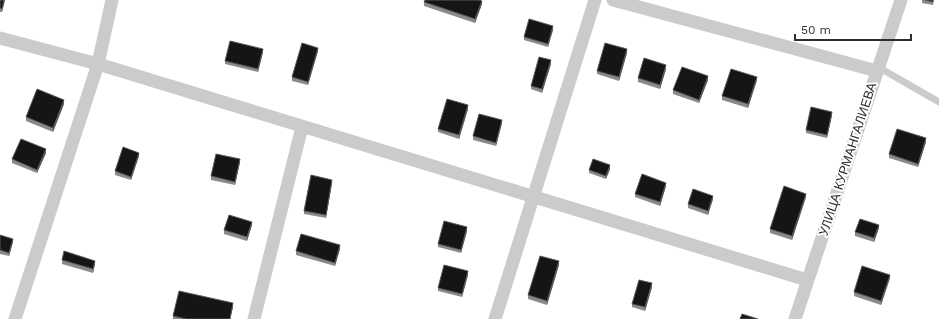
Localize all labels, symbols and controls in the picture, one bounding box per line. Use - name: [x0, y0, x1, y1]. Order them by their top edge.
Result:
- scale bar: [795, 16, 911, 42]
- text: 50 m: [801, 23, 831, 37]
- street label: УЛИЦА КУРМАНГАЛИЕВА: [816, 80, 879, 238]

